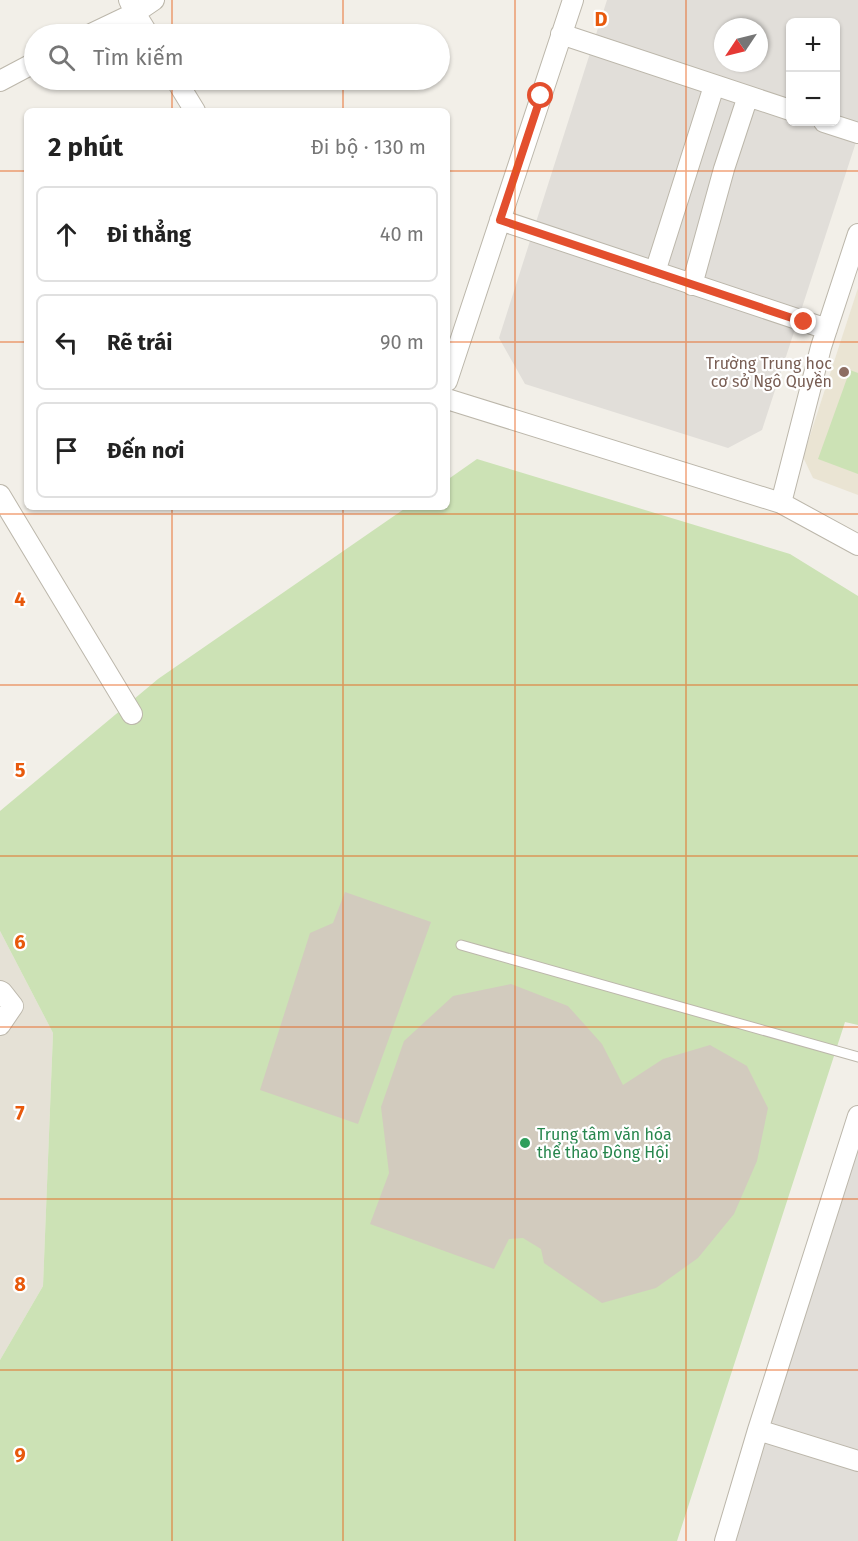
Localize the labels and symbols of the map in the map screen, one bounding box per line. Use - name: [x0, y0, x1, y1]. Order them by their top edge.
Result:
- text: D: [594, 7, 608, 31]
- north arrow: [714, 18, 768, 72]
- route start: [527, 82, 553, 108]
- route end: [790, 308, 816, 334]
- place label: Trường Trung học cơ sở Ngô Quyền: [706, 354, 832, 391]
- marker: Trường Trung học cơ sở Ngô Quyền: [837, 365, 851, 379]
- text: 4: [14, 587, 26, 611]
- text: 5: [15, 758, 26, 782]
- text: 6: [14, 930, 26, 954]
- text: 7: [15, 1101, 25, 1125]
- place label: Trung tâm văn hóa thể thao Đông Hội: [537, 1125, 672, 1162]
- marker: Trung tâm văn hóa thể thao Đông Hội: [518, 1136, 532, 1150]
- text: 8: [14, 1272, 26, 1296]
- text: 9: [14, 1443, 26, 1467]

